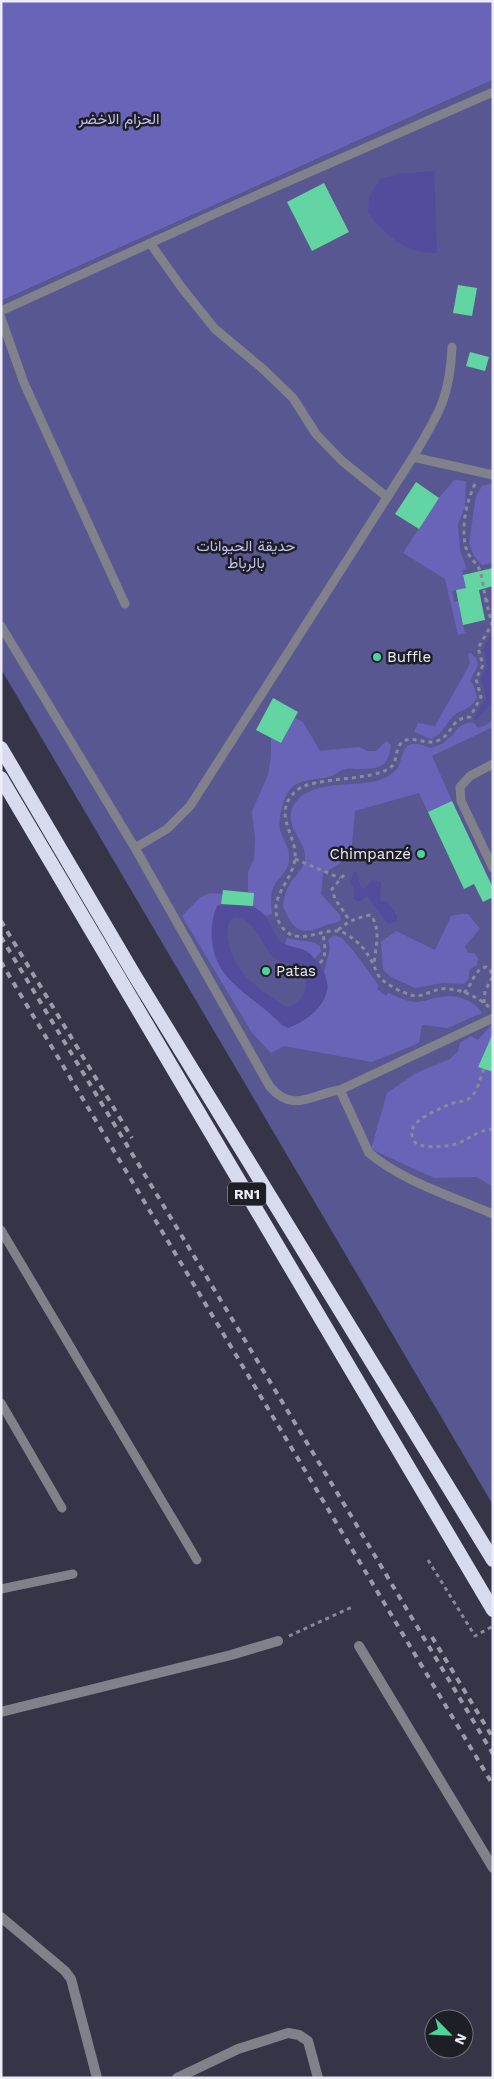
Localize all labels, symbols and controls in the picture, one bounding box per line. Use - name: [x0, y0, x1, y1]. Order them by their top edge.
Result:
- park label: الحزام الاخضر: [77, 110, 160, 129]
- park label: حديقة الحيوانات بالرباط: [197, 537, 295, 572]
- place label: Buffle: [387, 648, 431, 666]
- marker: Buffle: [371, 651, 383, 663]
- place label: Chimpanzé: [329, 845, 411, 863]
- marker: Chimpanzé: [415, 848, 427, 860]
- place label: Patas: [276, 962, 316, 980]
- marker: Patas: [260, 965, 272, 977]
- road number: RN1: [228, 1182, 266, 1206]
- north arrow: [424, 2009, 474, 2059]
- text: N: [451, 2031, 470, 2047]

